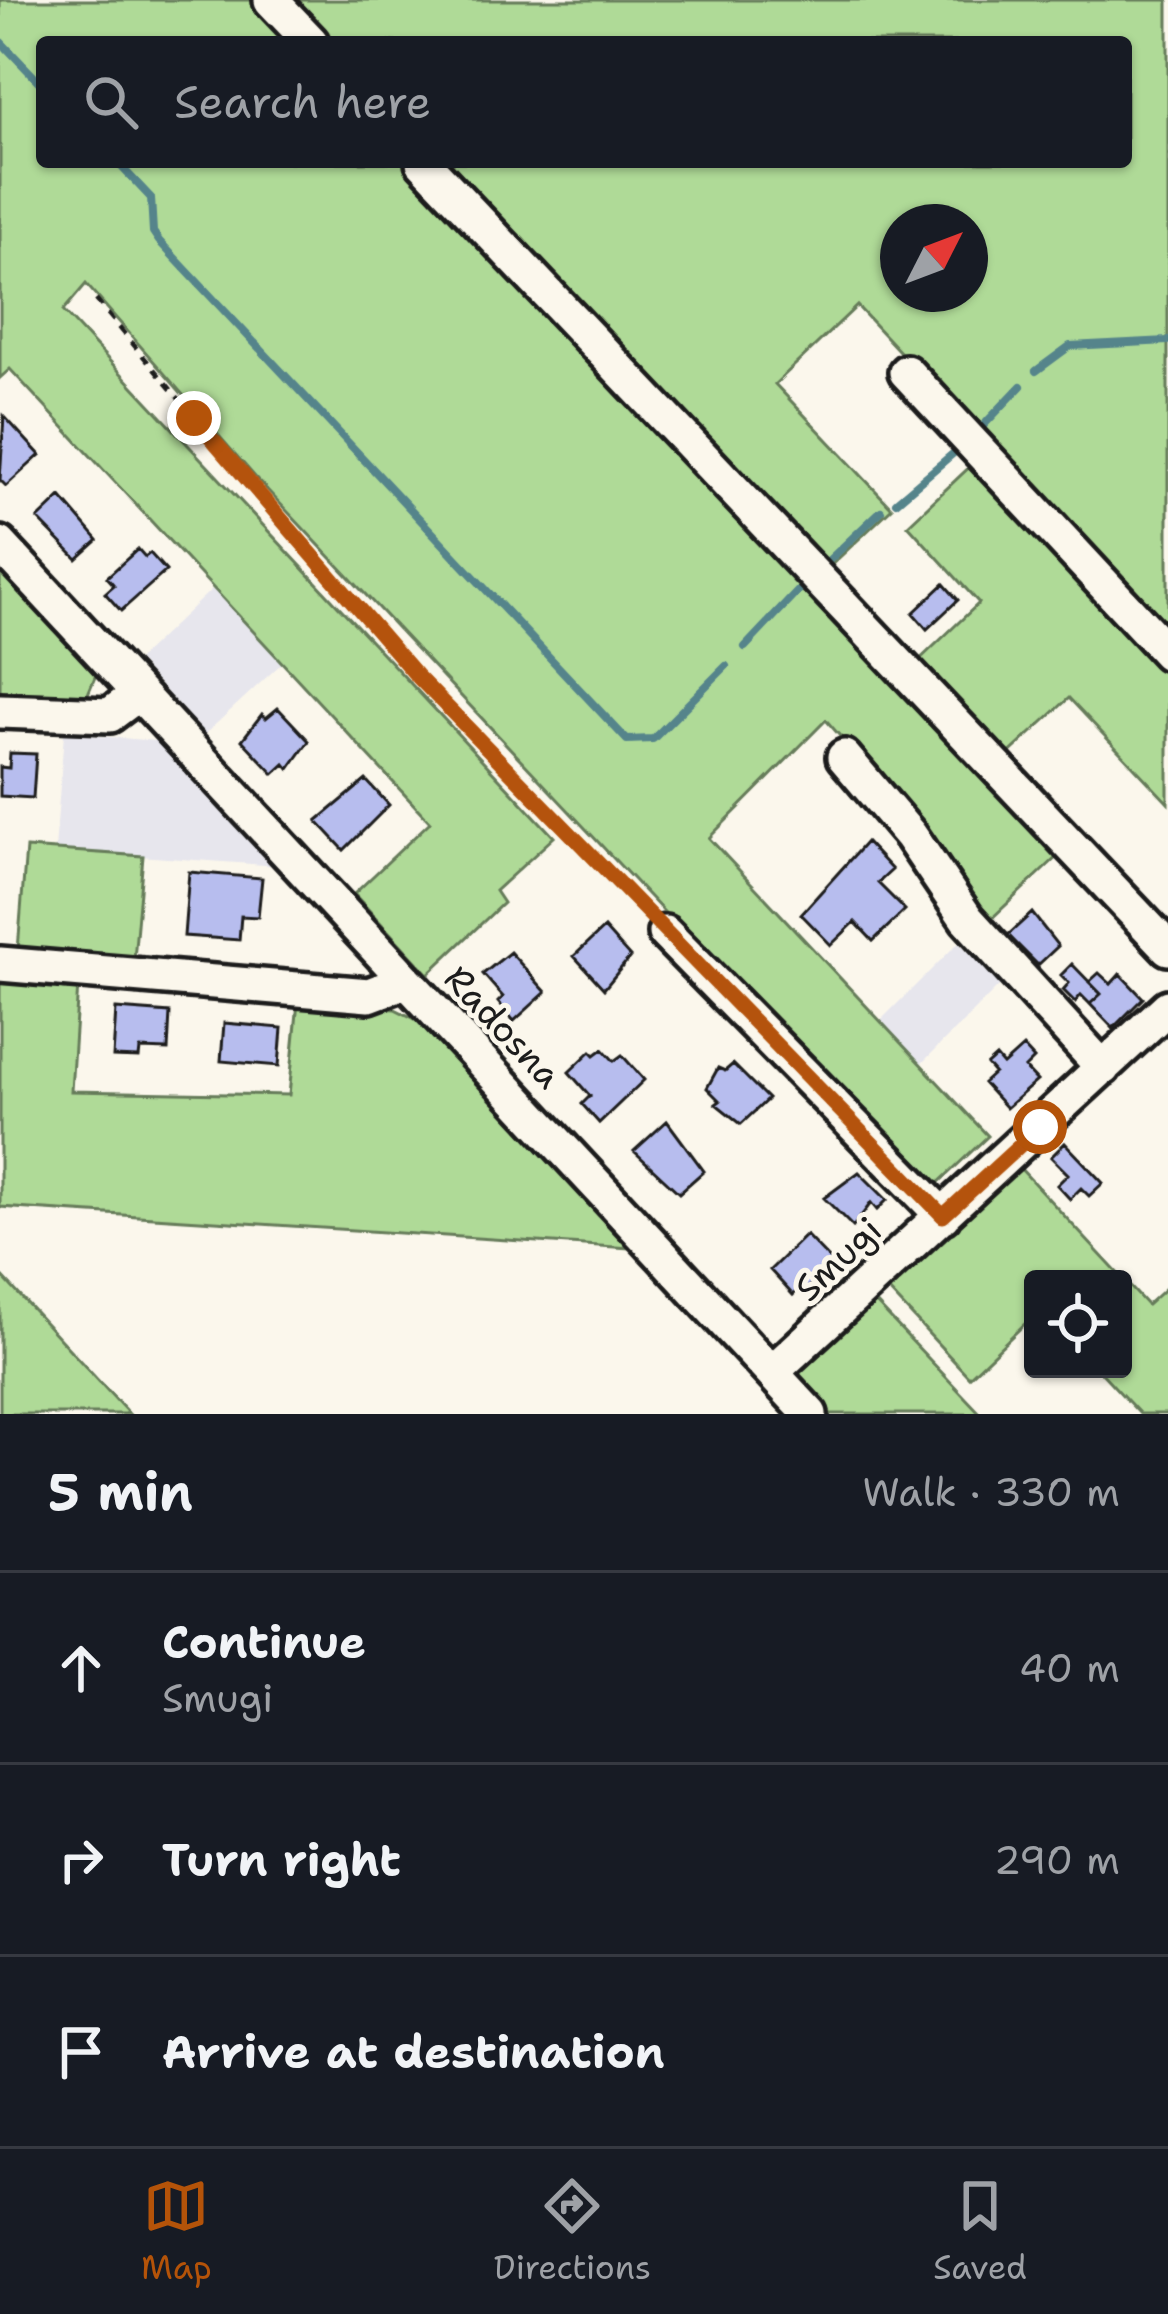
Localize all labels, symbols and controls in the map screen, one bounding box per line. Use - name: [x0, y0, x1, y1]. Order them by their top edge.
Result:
- search box: [36, 36, 1132, 168]
- icon: search: [78, 69, 144, 135]
- text: Search here: [174, 72, 431, 132]
- north arrow: [880, 204, 988, 312]
- route end: [167, 391, 221, 445]
- street label: Radosna: [433, 955, 573, 1099]
- route start: [1013, 1100, 1067, 1154]
- street label: Smugi: [784, 1206, 892, 1312]
- map controls: [1024, 1270, 1132, 1378]
- button: locate: [1024, 1270, 1132, 1378]
- text: 5 min: [48, 1458, 193, 1526]
- text: Walk · 330 m: [862, 1466, 1120, 1518]
- text: Continue: [162, 1612, 366, 1672]
- icon: ahead: [48, 1635, 114, 1701]
- text: 40 m: [1019, 1642, 1120, 1694]
- text: Smugi: [162, 1672, 273, 1724]
- icon: right: [48, 1827, 114, 1893]
- text: Turn right: [162, 1830, 401, 1890]
- text: 290 m: [994, 1834, 1120, 1886]
- icon: arrive: [48, 2019, 114, 2085]
- text: Arrive at destination: [162, 2022, 665, 2082]
- tab: Map: [141, 2173, 212, 2290]
- tab: Directions: [494, 2173, 651, 2290]
- tab: Saved: [933, 2173, 1027, 2290]

